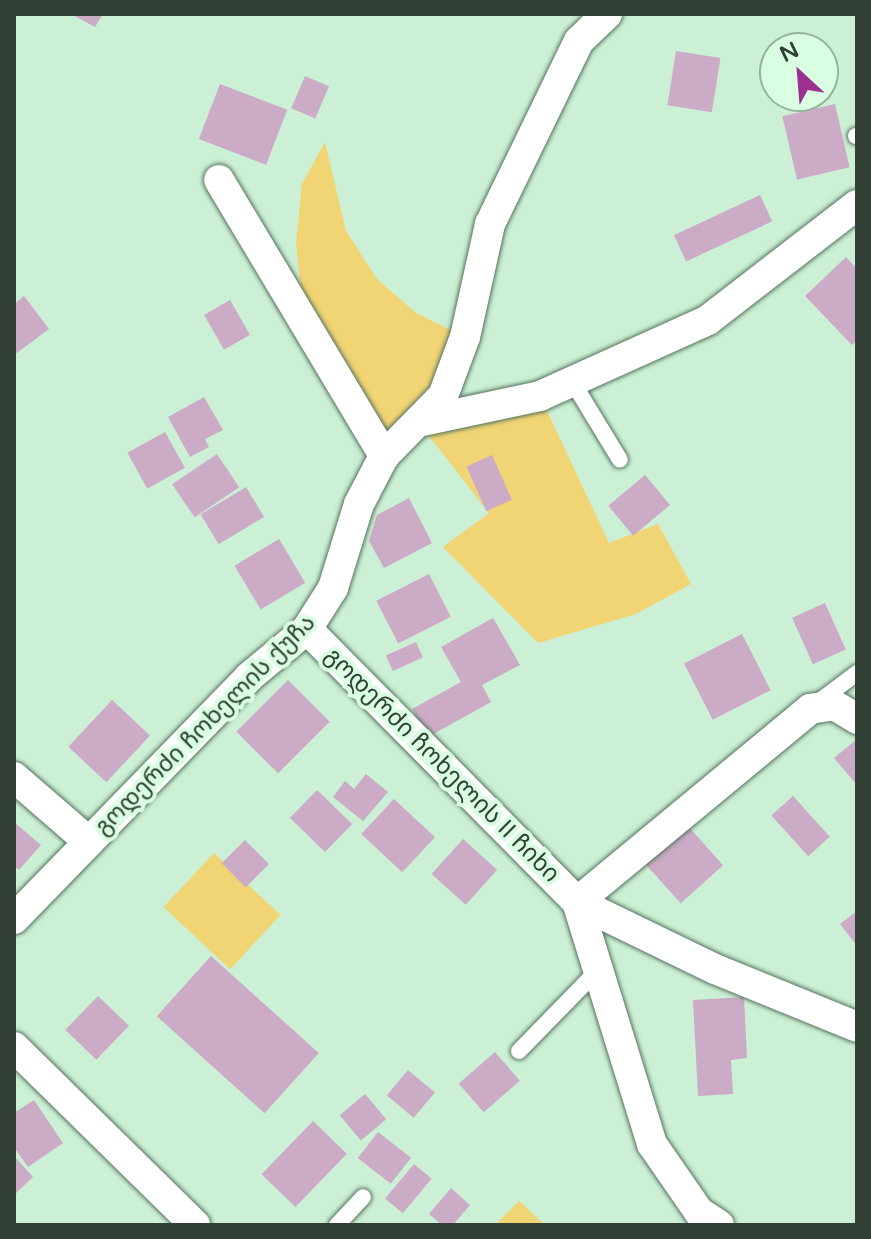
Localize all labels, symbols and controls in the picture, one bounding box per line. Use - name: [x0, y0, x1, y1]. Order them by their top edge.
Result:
- north arrow: [759, 32, 839, 112]
- text: N: [776, 37, 803, 68]
- street label: გოდერძი ჩოხელის ქუჩა: [89, 609, 321, 841]
- street label: გოდერძი ჩოხელის II ჩიხი: [318, 641, 566, 889]

